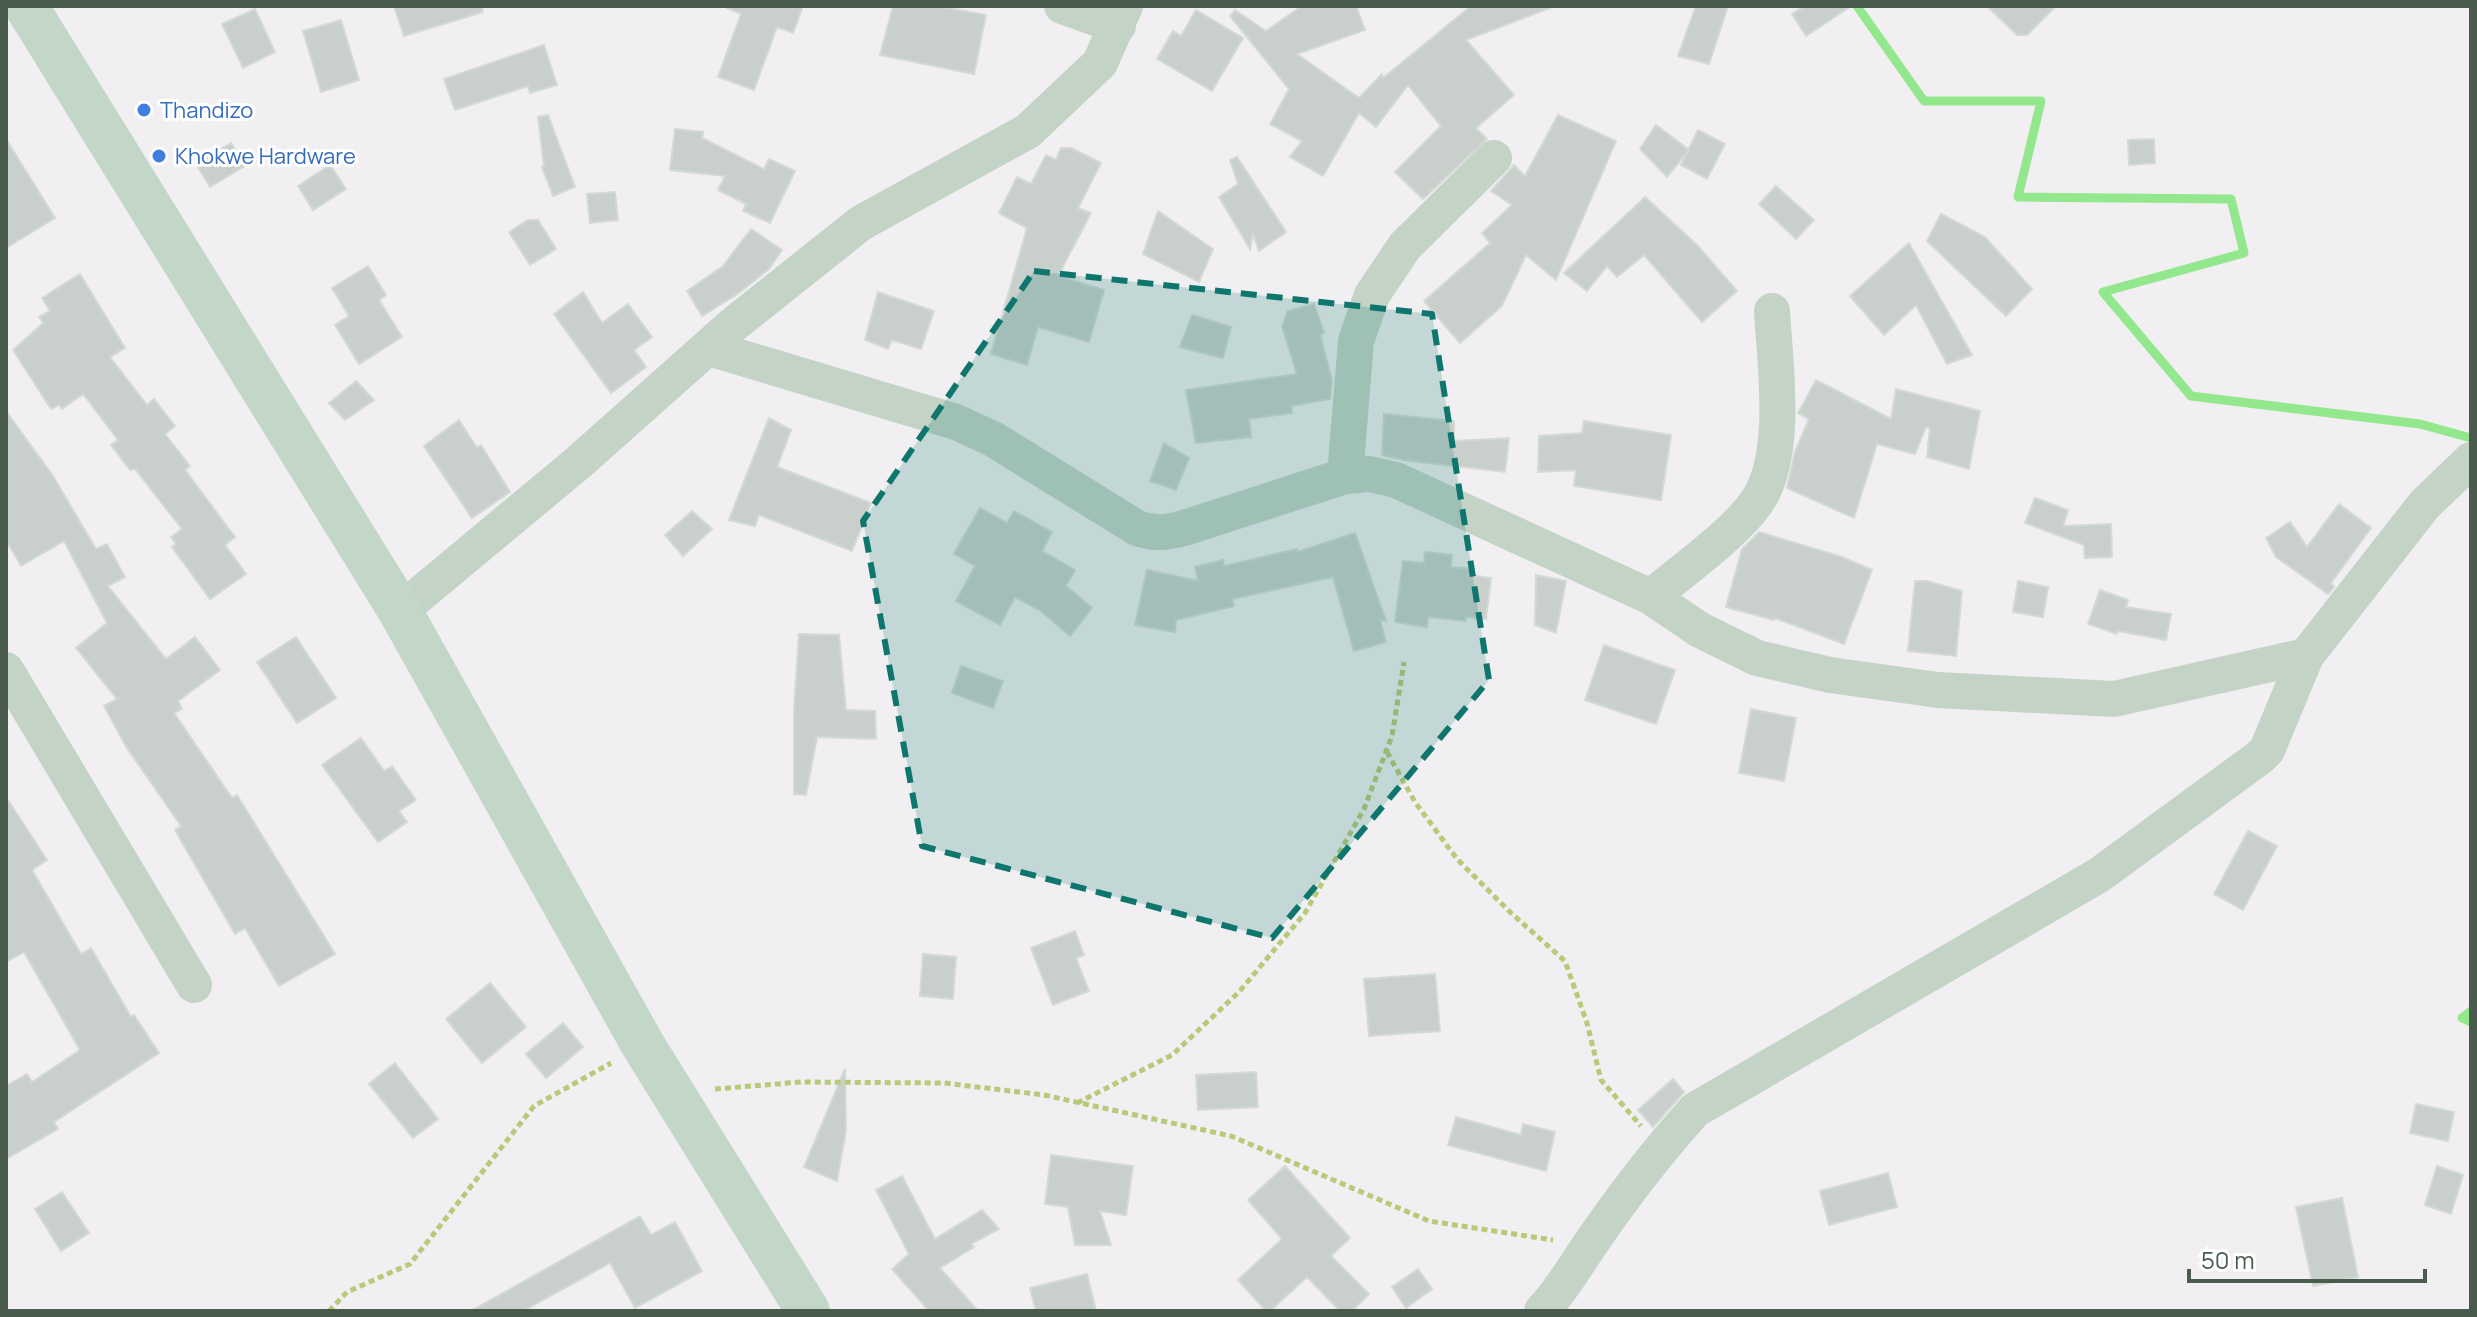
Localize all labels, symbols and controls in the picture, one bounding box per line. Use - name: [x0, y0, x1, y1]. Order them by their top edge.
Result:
- place label: Thandizo: [160, 95, 253, 125]
- marker: Thandizo: [135, 101, 153, 119]
- place label: Khokwe Hardware: [175, 141, 356, 171]
- marker: Khokwe Hardware: [150, 147, 168, 165]
- scale bar: [2189, 1233, 2425, 1283]
- text: 50 m: [2201, 1243, 2255, 1276]

